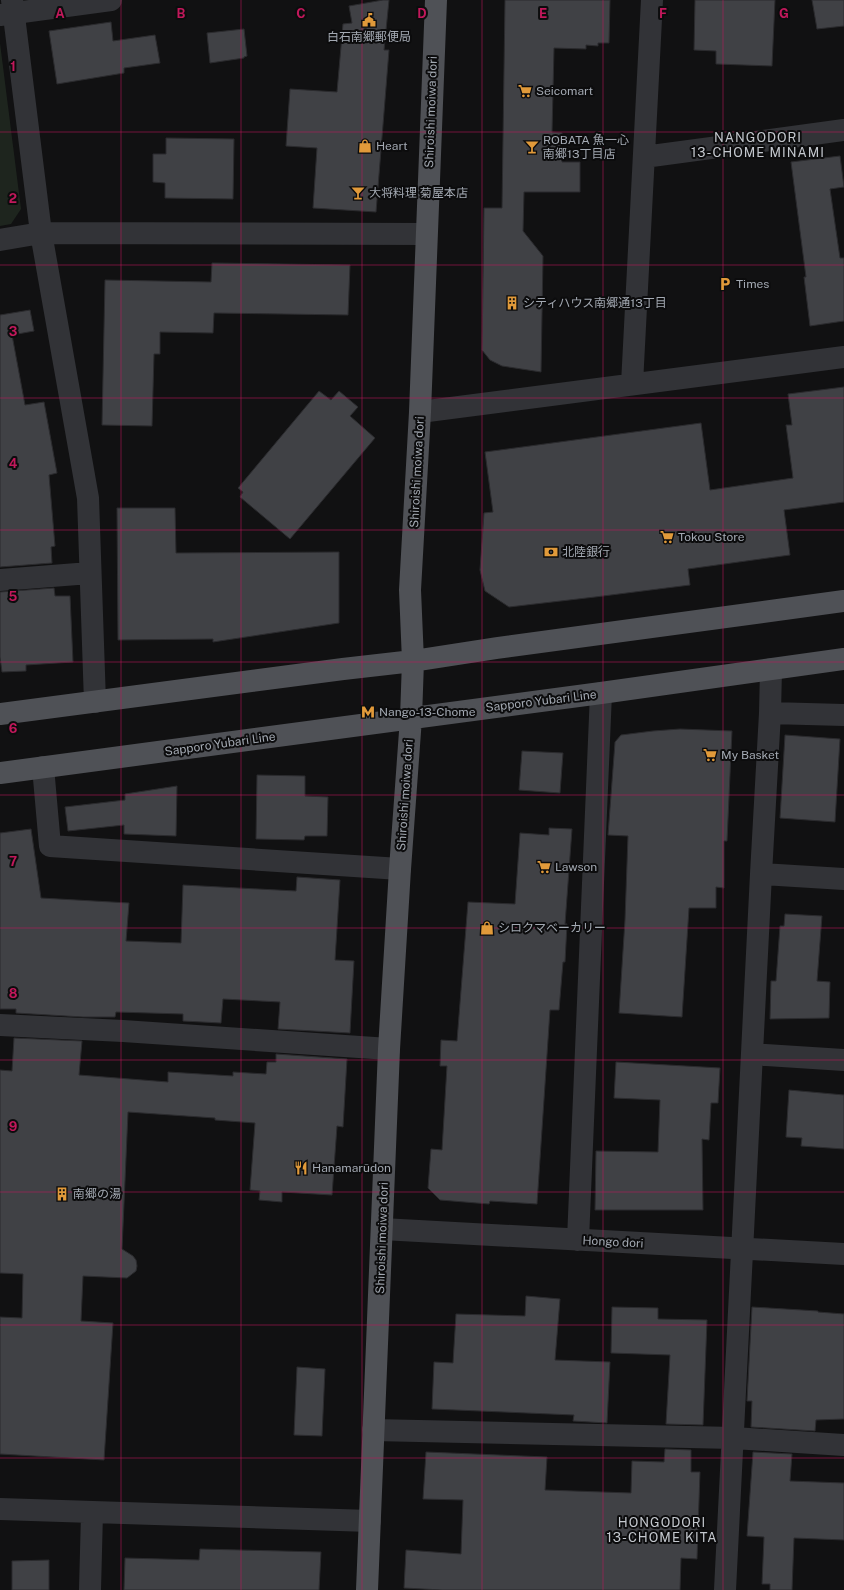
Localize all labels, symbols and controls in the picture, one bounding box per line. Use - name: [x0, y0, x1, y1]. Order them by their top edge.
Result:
- text: A: [55, 6, 65, 21]
- text: B: [177, 6, 186, 21]
- text: C: [296, 6, 306, 21]
- text: D: [417, 6, 427, 21]
- text: E: [539, 6, 547, 21]
- text: F: [659, 6, 667, 21]
- text: G: [779, 6, 789, 21]
- public building icon: 白石南郷郵便局: [361, 12, 377, 28]
- place label: 白石南郷郵便局: [327, 30, 411, 44]
- street label: Shiroishi moiwa dori: [422, 56, 440, 168]
- text: 1: [10, 59, 16, 74]
- supermarket icon: Seicomart: [517, 83, 533, 99]
- place label: Seicomart: [536, 84, 594, 98]
- district label: NANGODORI 13-CHOME MINAMI: [691, 130, 825, 160]
- place label: ROBATA 魚一心 南郷13丁目店: [543, 133, 629, 161]
- shop icon: Heart: [357, 138, 373, 154]
- place label: Heart: [376, 139, 408, 153]
- bar icon: ROBATA 魚一心 南郷13丁目店: [524, 139, 540, 155]
- bar icon: 大将料理 菊屋本店: [350, 185, 366, 201]
- place label: 大将料理 菊屋本店: [369, 186, 468, 200]
- text: 2: [9, 191, 17, 206]
- parking icon: Times: [717, 276, 733, 292]
- place label: Times: [736, 277, 769, 291]
- building icon: シティハウス南郷通13丁目: [504, 295, 520, 311]
- place label: シティハウス南郷通13丁目: [523, 296, 667, 310]
- text: 3: [9, 324, 18, 339]
- street label: Shiroishi moiwa dori: [407, 416, 427, 528]
- text: 4: [9, 456, 18, 471]
- supermarket icon: Tokou Store: [659, 529, 675, 545]
- place label: Tokou Store: [678, 530, 745, 544]
- bank icon: 北陸銀行: [543, 544, 559, 560]
- place label: 北陸銀行: [562, 545, 610, 559]
- text: 5: [9, 589, 18, 604]
- street label: Sapporo Yubari Line: [485, 687, 597, 715]
- metro station icon: Nango-13-Chome: [360, 704, 376, 720]
- place label: Nango-13-Chome: [379, 705, 476, 719]
- text: 6: [9, 721, 18, 736]
- street label: Sapporo Yubari Line: [164, 729, 276, 759]
- street label: Shiroishi moiwa dori: [394, 739, 416, 851]
- supermarket icon: My Basket: [702, 747, 718, 763]
- place label: My Basket: [721, 748, 780, 762]
- text: 7: [9, 854, 17, 869]
- supermarket icon: Lawson: [536, 859, 552, 875]
- place label: Lawson: [555, 860, 597, 874]
- shop icon: シロクマベーカリー: [479, 920, 495, 936]
- place label: シロクマベーカリー: [498, 921, 606, 935]
- text: 8: [9, 986, 18, 1001]
- text: 9: [9, 1119, 17, 1134]
- restaurant icon: Hanamarūdon: [293, 1160, 309, 1176]
- place label: Hanamarūdon: [312, 1161, 391, 1175]
- street label: Shiroishi moiwa dori: [373, 1182, 391, 1294]
- building icon: 南郷の湯: [54, 1186, 70, 1202]
- place label: 南郷の湯: [73, 1187, 121, 1201]
- street label: Hongo dori: [582, 1233, 644, 1251]
- district label: HONGODORI 13-CHOME KITA: [607, 1515, 717, 1545]

